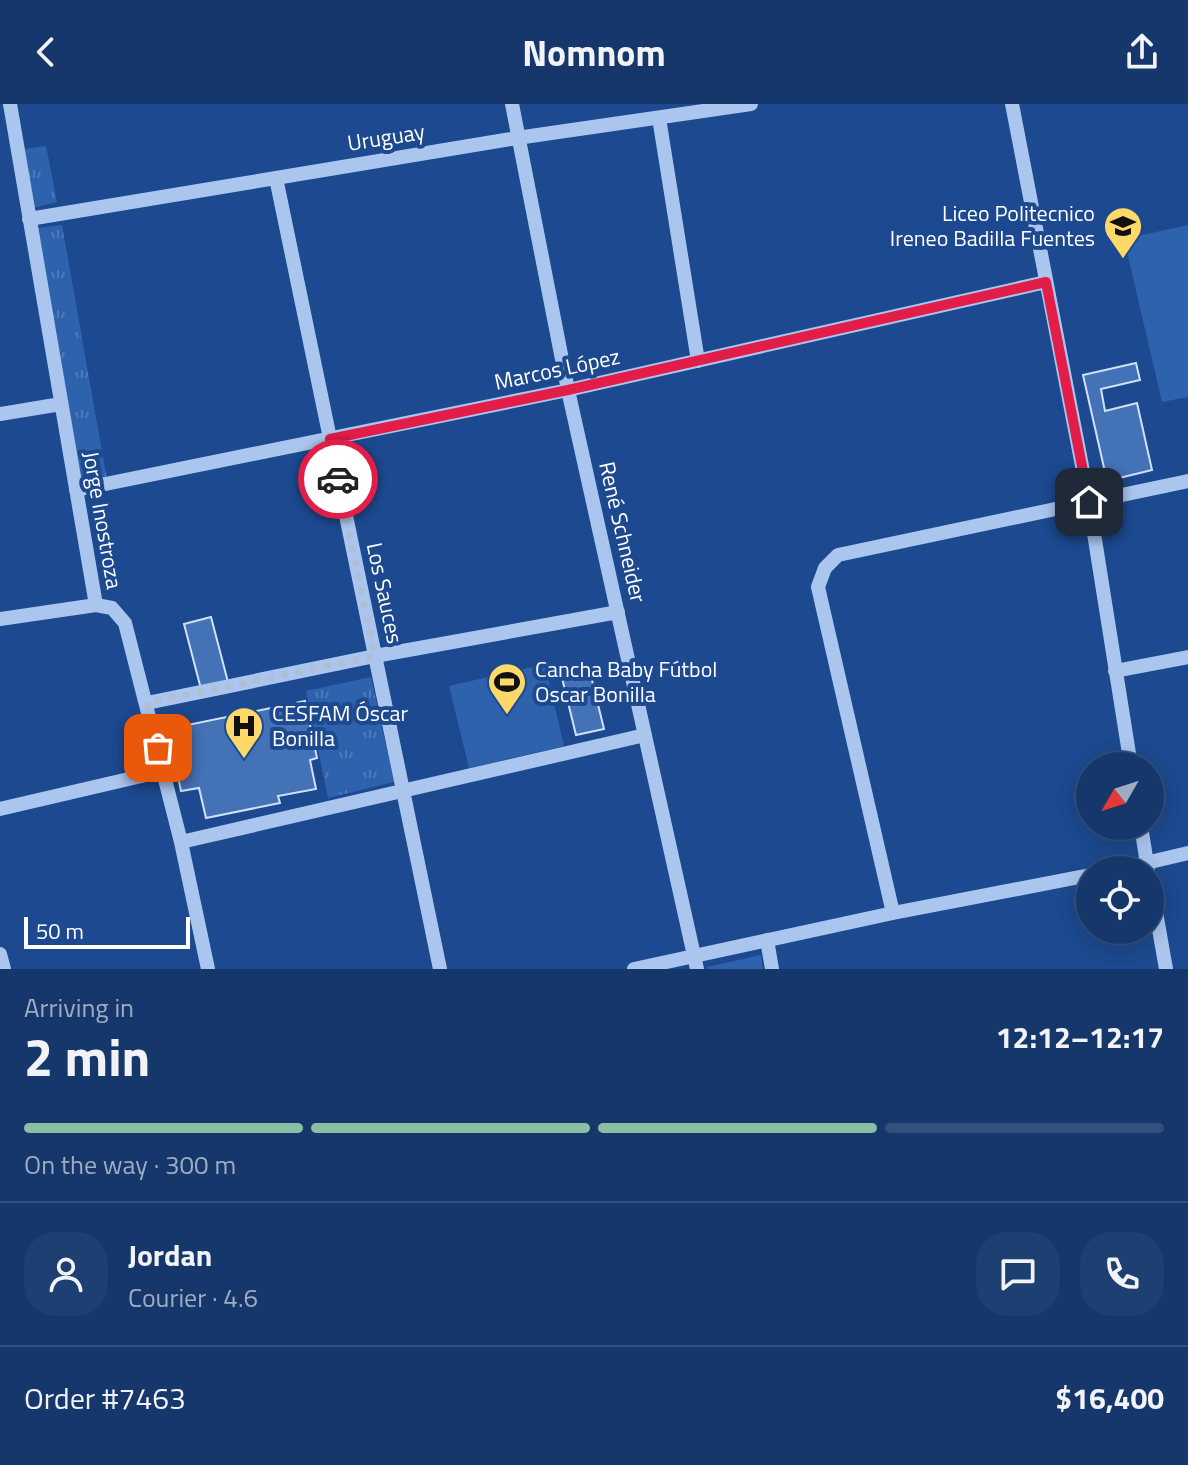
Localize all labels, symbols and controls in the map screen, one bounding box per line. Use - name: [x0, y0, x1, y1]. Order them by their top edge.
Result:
- text: Nomnom: [522, 25, 666, 80]
- icon: back: [24, 30, 68, 74]
- icon: share: [1120, 30, 1164, 74]
- street label: Uruguay: [345, 114, 428, 160]
- place label: Liceo Politecnico Ireneo Badilla Fuentes: [890, 196, 1095, 255]
- school or university icon: Liceo Politecnico Ireneo Badilla Fuentes: [1102, 205, 1144, 260]
- street label: Marcos López: [491, 339, 623, 399]
- courier: [298, 439, 378, 519]
- street label: Jorge Inostroza: [74, 448, 132, 592]
- icon: car: [316, 457, 360, 501]
- street label: René Schneider: [590, 458, 656, 606]
- pin: [1055, 468, 1123, 536]
- icon: home: [1067, 480, 1111, 524]
- street label: Los Sauces: [358, 539, 412, 647]
- place label: Cancha Baby Fútbol Oscar Bonilla: [535, 652, 717, 711]
- sports icon: Cancha Baby Fútbol Oscar Bonilla: [486, 661, 528, 716]
- place label: CESFAM Óscar Bonilla: [272, 696, 409, 755]
- hospital icon: CESFAM Óscar Bonilla: [223, 705, 265, 760]
- pin: [124, 714, 192, 782]
- icon: bag: [136, 726, 180, 770]
- north arrow: [1076, 752, 1164, 840]
- map controls: [1076, 752, 1164, 944]
- button: locate: [1076, 856, 1164, 944]
- scale bar: [24, 913, 190, 949]
- text: 50 m: [36, 914, 84, 948]
- text: Arriving in: [24, 988, 134, 1027]
- text: 12:12–12:17: [996, 1014, 1164, 1060]
- text: 2 min: [24, 1017, 150, 1096]
- text: On the way · 300 m: [24, 1145, 236, 1184]
- button: person: [24, 1232, 108, 1316]
- text: Jordan: [128, 1232, 212, 1278]
- button: chat: [976, 1232, 1060, 1316]
- button: phone: [1080, 1232, 1164, 1316]
- text: Courier · 4.6: [128, 1278, 258, 1317]
- text: Order #7463: [24, 1375, 186, 1421]
- text: $16,400: [1055, 1375, 1164, 1421]

